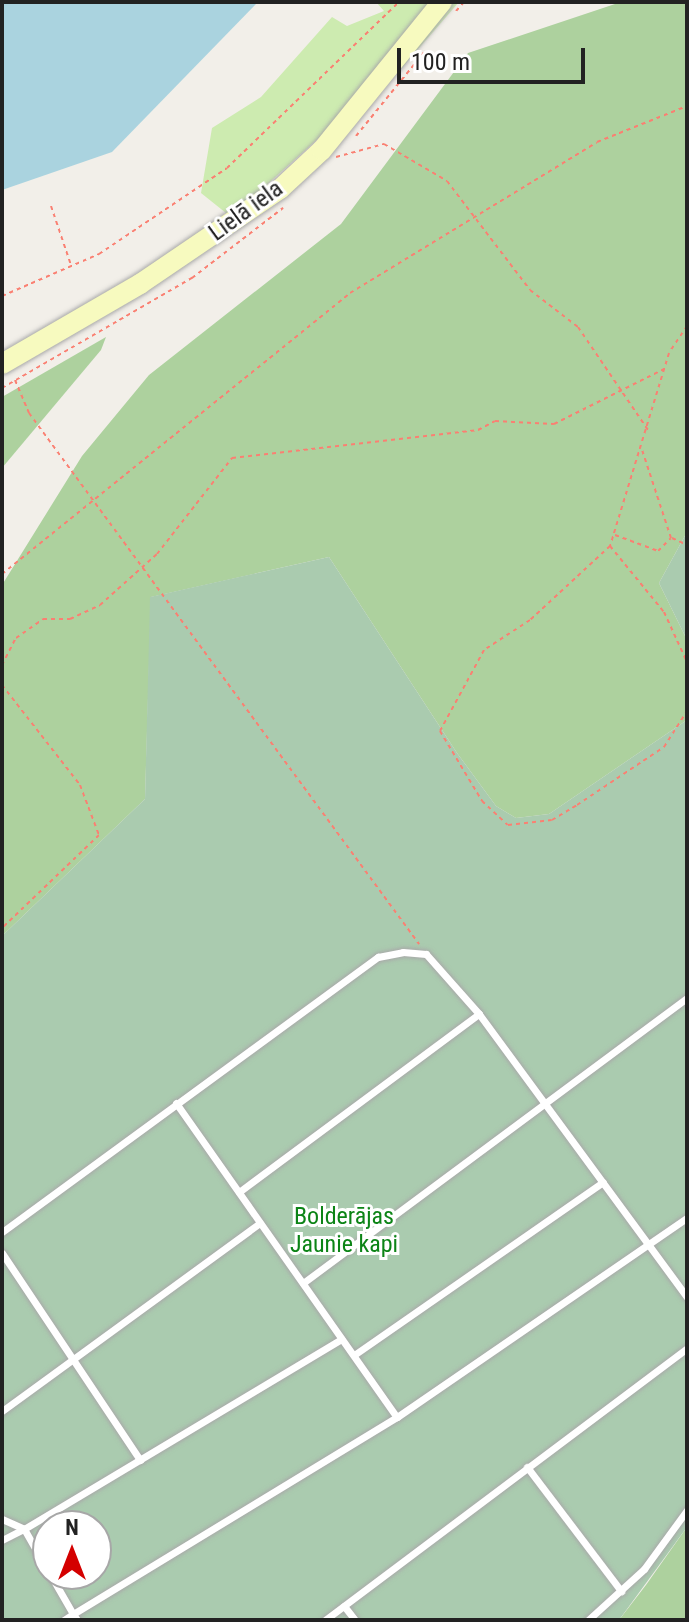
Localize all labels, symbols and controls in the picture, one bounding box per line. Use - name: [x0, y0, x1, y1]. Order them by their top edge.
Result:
- scale bar: [401, 32, 589, 82]
- text: 100 m: [411, 48, 470, 76]
- street label: Lielā iela: [203, 175, 289, 247]
- park label: Bolderājas Jaunie kapi: [290, 1203, 398, 1259]
- north arrow: [32, 1510, 112, 1590]
- text: N: [65, 1515, 79, 1540]

